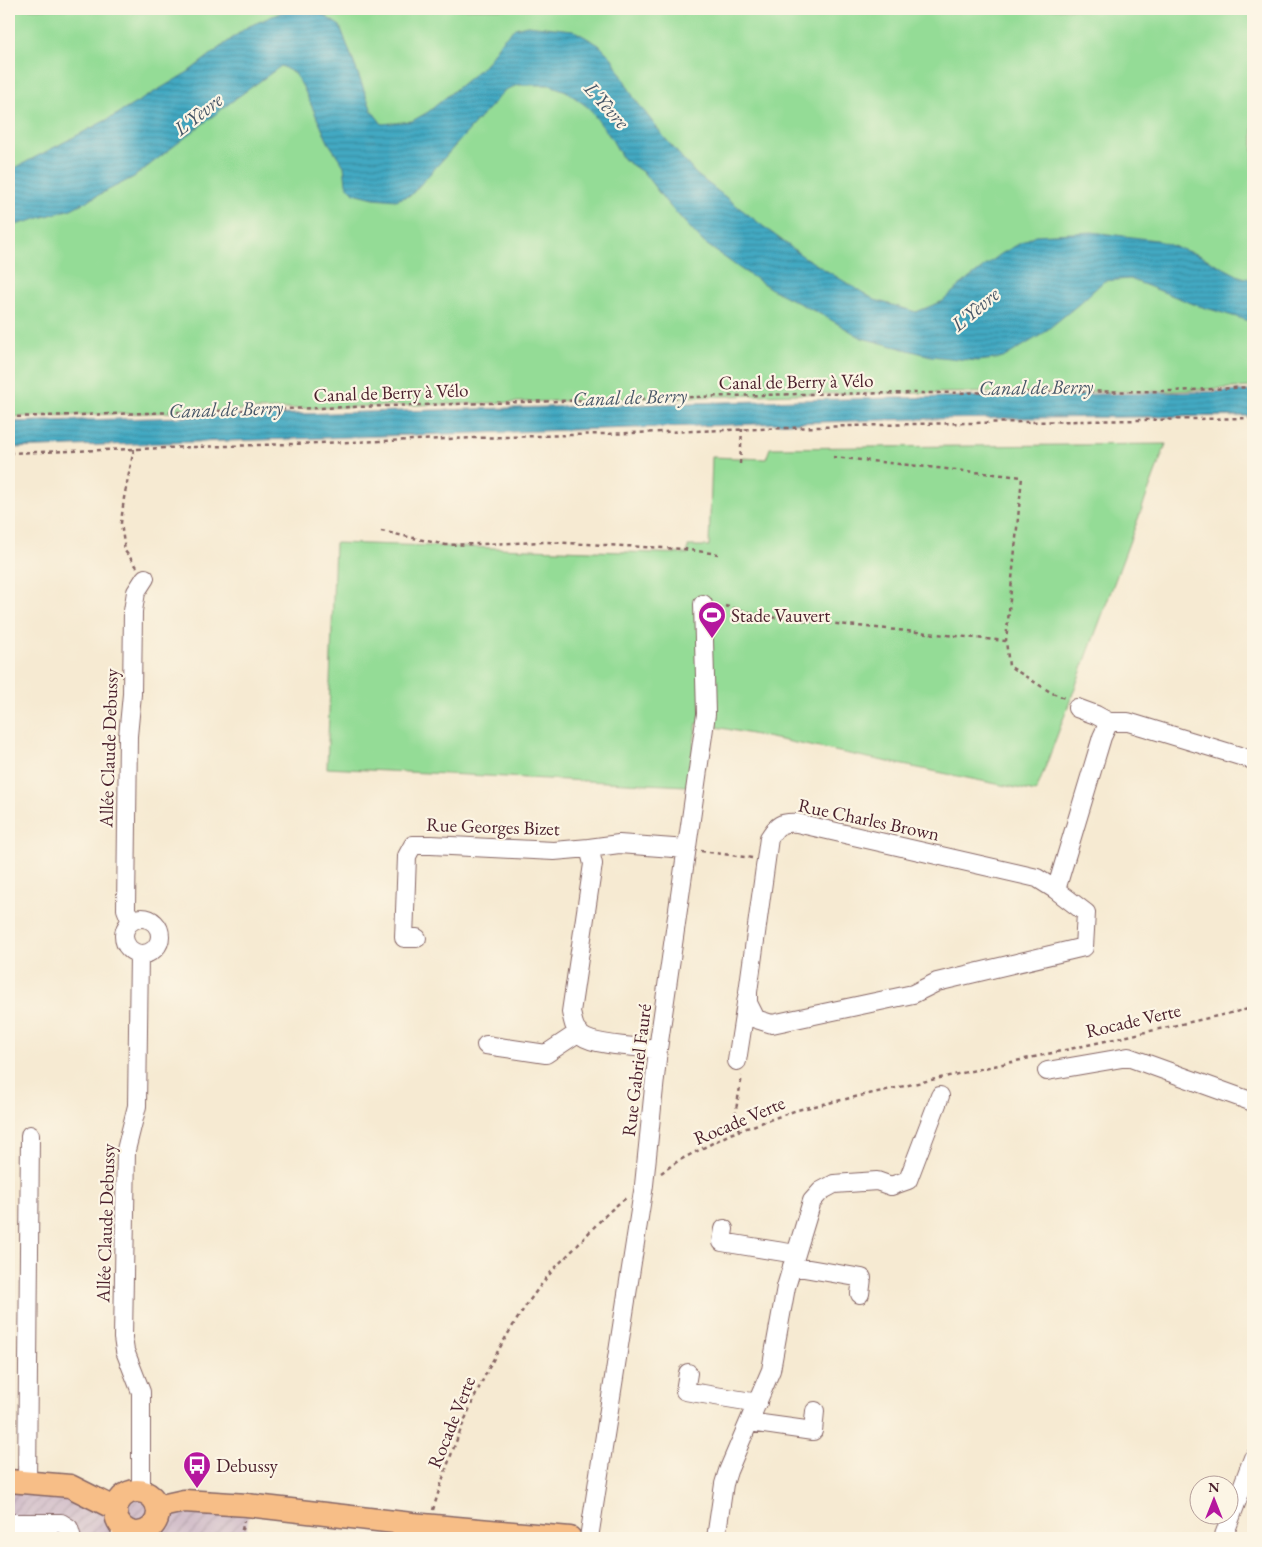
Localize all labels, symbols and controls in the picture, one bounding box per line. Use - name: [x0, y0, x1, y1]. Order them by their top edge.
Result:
- water label: L'Yèvre: [578, 75, 635, 134]
- water label: L'Yèvre: [167, 87, 228, 142]
- water label: L'Yèvre: [945, 281, 1005, 337]
- street label: Canal de Berry à Vélo: [718, 368, 874, 395]
- water label: Canal de Berry: [979, 373, 1093, 401]
- street label: Canal de Berry à Vélo: [313, 377, 469, 408]
- water label: Canal de Berry: [572, 382, 688, 412]
- water label: Canal de Berry: [168, 394, 284, 424]
- sports icon: Stade Vauvert: [697, 600, 727, 639]
- place label: Stade Vauvert: [731, 603, 830, 628]
- street label: Allée Claude Debussy: [93, 667, 124, 829]
- street label: Rue Charles Brown: [796, 792, 942, 847]
- street label: Rue Georges Bizet: [426, 812, 560, 841]
- street label: Rocade Verte: [1083, 997, 1183, 1044]
- street label: Rue Gabriel Fauré: [616, 1002, 657, 1138]
- street label: Rocade Verte: [690, 1090, 789, 1151]
- street label: Allée Claude Debussy: [90, 1142, 121, 1304]
- street label: Rocade Verte: [422, 1373, 481, 1472]
- bus stop icon: Debussy: [182, 1450, 212, 1489]
- place label: Debussy: [216, 1453, 279, 1478]
- north arrow: [1190, 1474, 1240, 1524]
- text: N: [1208, 1478, 1220, 1496]

